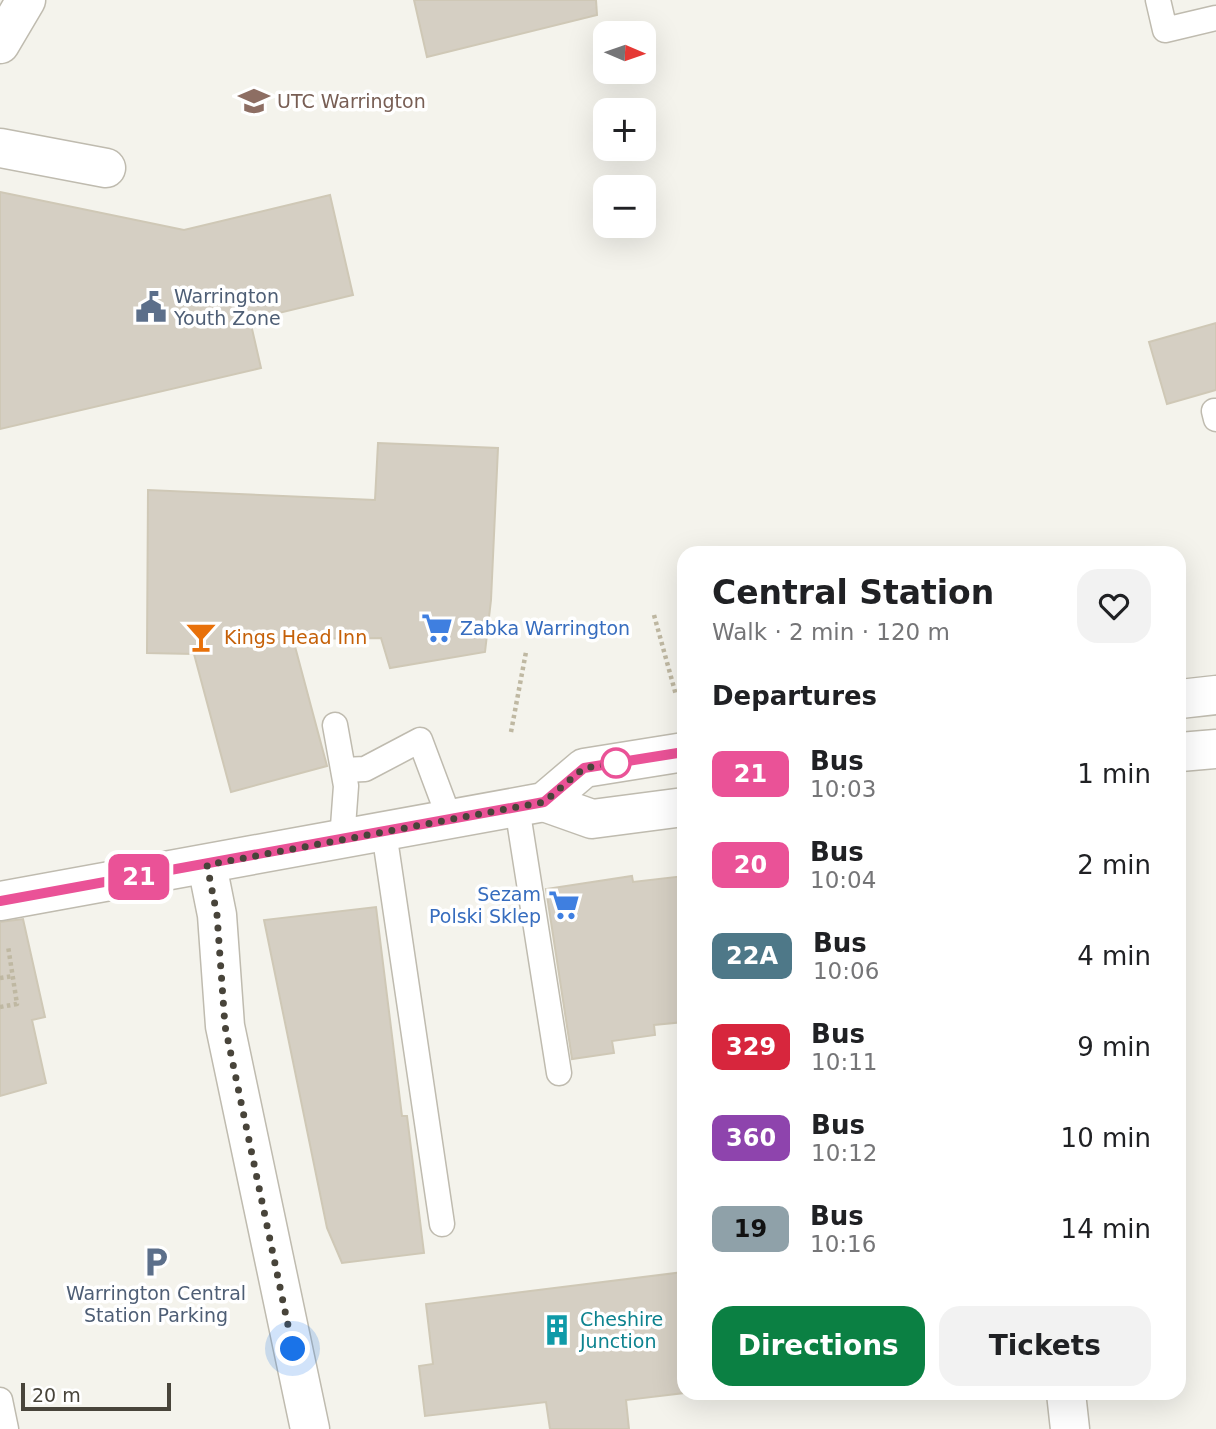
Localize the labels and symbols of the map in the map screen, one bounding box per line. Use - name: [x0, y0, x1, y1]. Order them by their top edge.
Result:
- north arrow: [593, 21, 656, 84]
- school or university icon: UTC Warrington: [237, 84, 271, 118]
- place label: UTC Warrington: [277, 90, 426, 112]
- place label: Warrington Youth Zone: [173, 285, 281, 329]
- public building icon: Warrington Youth Zone: [134, 290, 168, 324]
- supermarket icon: Zabka Warrington: [420, 611, 454, 645]
- place label: Zabka Warrington: [460, 617, 630, 639]
- bar icon: Kings Head Inn: [184, 620, 218, 654]
- place label: Kings Head Inn: [224, 626, 367, 648]
- unlabelled marker: [601, 748, 631, 778]
- line badge: 21: [108, 854, 170, 900]
- place label: Sezam Polski Sklep: [429, 883, 541, 927]
- supermarket icon: Sezam Polski Sklep: [547, 888, 581, 922]
- parking icon: Warrington Central Station Parking: [139, 1245, 173, 1279]
- place label: Warrington Central Station Parking: [66, 1282, 246, 1326]
- place label: Cheshire Junction: [579, 1308, 663, 1352]
- building icon: Cheshire Junction: [540, 1313, 574, 1347]
- your location: [275, 1331, 310, 1366]
- scale bar: [21, 1380, 172, 1412]

